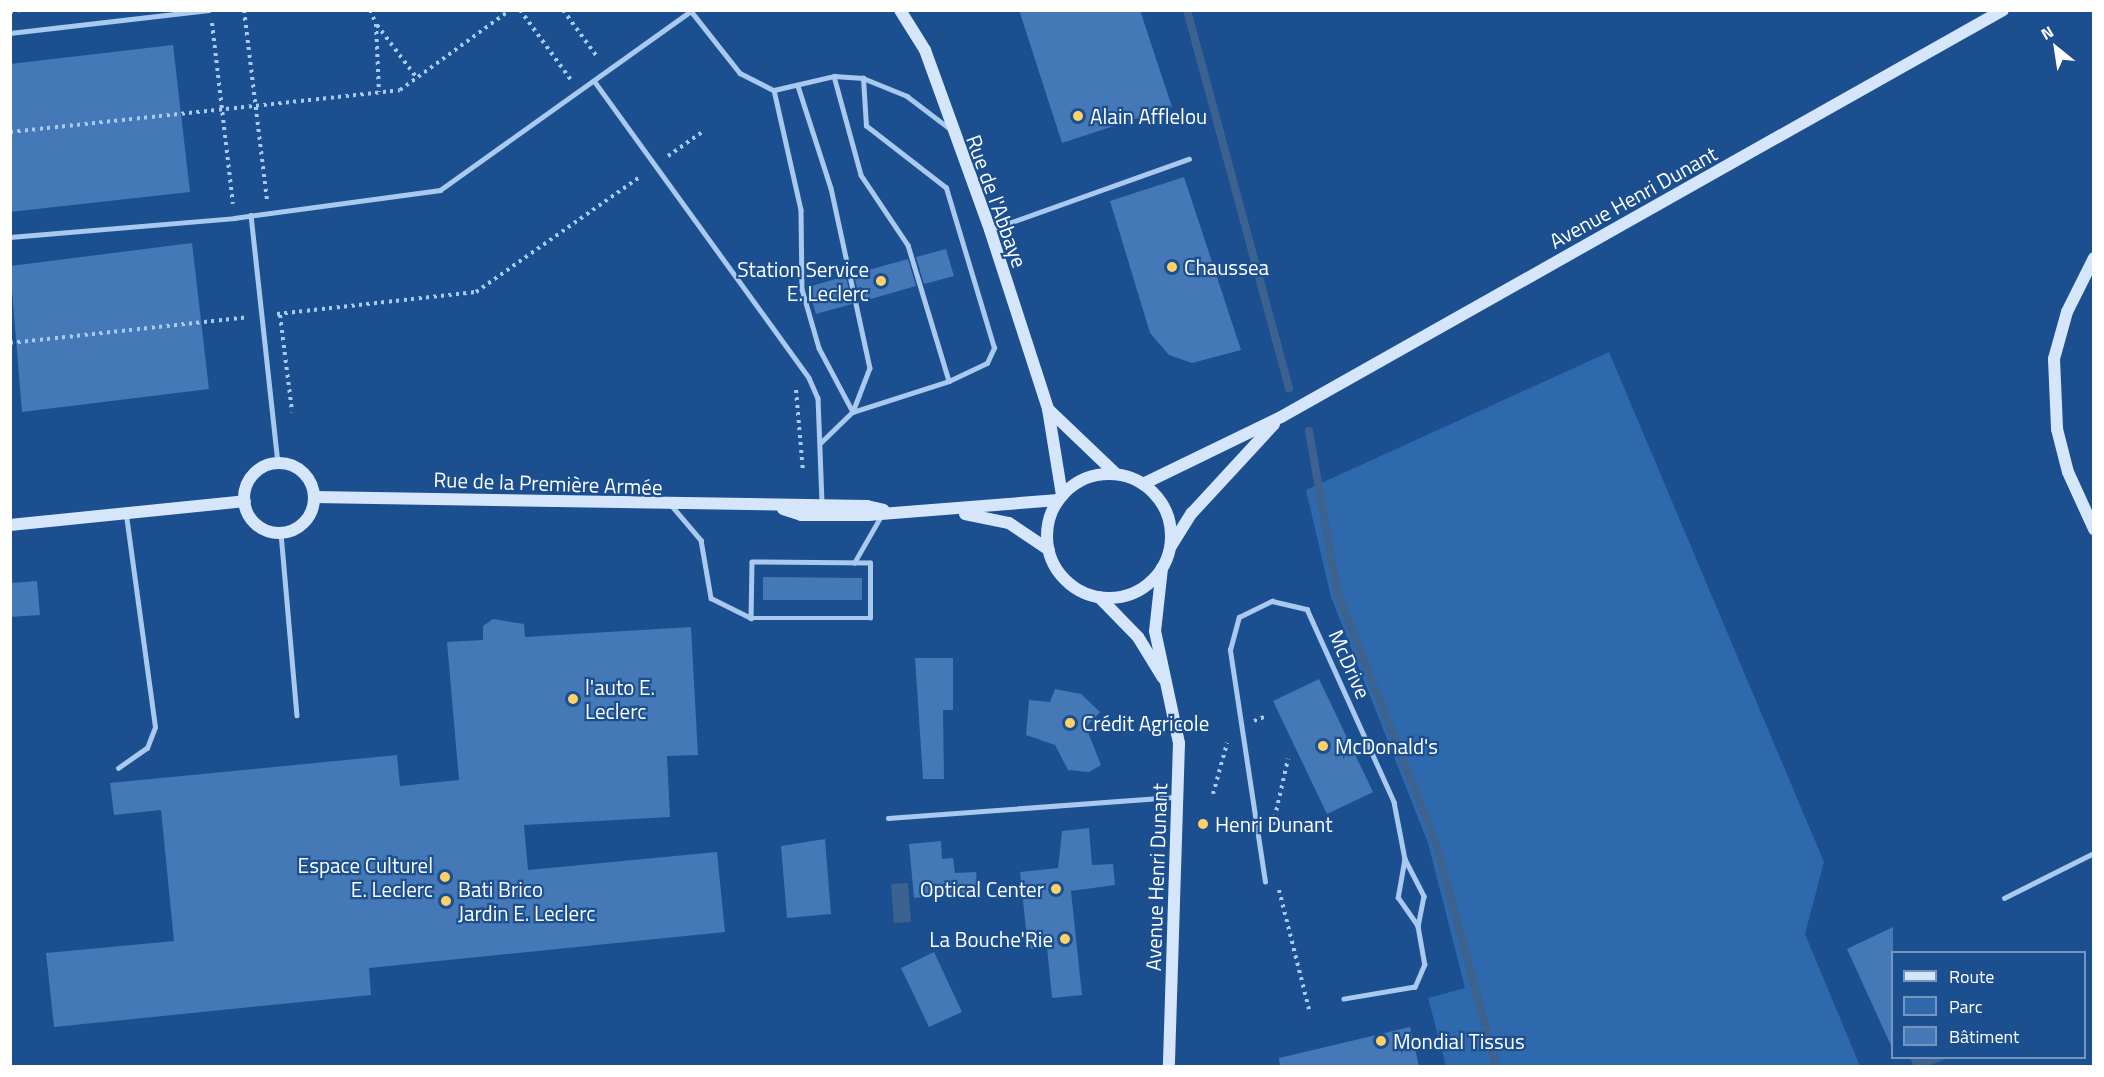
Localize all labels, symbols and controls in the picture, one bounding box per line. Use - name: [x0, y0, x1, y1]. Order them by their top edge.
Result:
- north arrow: [2026, 18, 2086, 78]
- text: N: [2036, 19, 2058, 46]
- place label: Alain Afflelou: [1090, 103, 1207, 129]
- marker: Alain Afflelou: [1071, 109, 1085, 123]
- street label: Rue de l'Abbaye: [961, 131, 1033, 271]
- street label: Avenue Henri Dunant: [1545, 140, 1721, 254]
- place label: Chaussea: [1184, 254, 1269, 280]
- place label: Station Service E. Leclerc: [737, 256, 869, 306]
- marker: Chaussea: [1165, 260, 1179, 274]
- marker: Station Service E. Leclerc: [874, 274, 888, 288]
- street label: Rue de la Première Armée: [433, 466, 663, 500]
- street label: McDrive: [1324, 626, 1376, 702]
- place label: l'auto E. Leclerc: [585, 674, 655, 724]
- marker: l'auto E. Leclerc: [566, 692, 580, 706]
- place label: Crédit Agricole: [1082, 710, 1209, 736]
- marker: Crédit Agricole: [1063, 716, 1077, 730]
- place label: McDonald's: [1335, 733, 1438, 759]
- marker: McDonald's: [1316, 739, 1330, 753]
- street label: Avenue Henri Dunant: [1140, 783, 1172, 971]
- place label: Henri Dunant: [1215, 811, 1333, 837]
- marker: Henri Dunant: [1196, 817, 1210, 831]
- place label: Espace Culturel E. Leclerc: [298, 852, 433, 902]
- marker: Espace Culturel E. Leclerc: [438, 870, 452, 884]
- place label: Bati Brico Jardin E. Leclerc: [458, 876, 595, 926]
- place label: Optical Center: [920, 876, 1044, 902]
- marker: Optical Center: [1049, 882, 1063, 896]
- marker: Bati Brico Jardin E. Leclerc: [439, 894, 453, 908]
- place label: La Bouche'Rie: [929, 926, 1053, 952]
- marker: La Bouche'Rie: [1058, 932, 1072, 946]
- legend: [1891, 951, 2086, 1059]
- text: Route: [1949, 963, 1994, 990]
- text: Parc: [1949, 993, 1983, 1020]
- text: Bâtiment: [1949, 1023, 2019, 1050]
- place label: Mondial Tissus: [1393, 1028, 1525, 1054]
- marker: Mondial Tissus: [1374, 1034, 1388, 1048]

